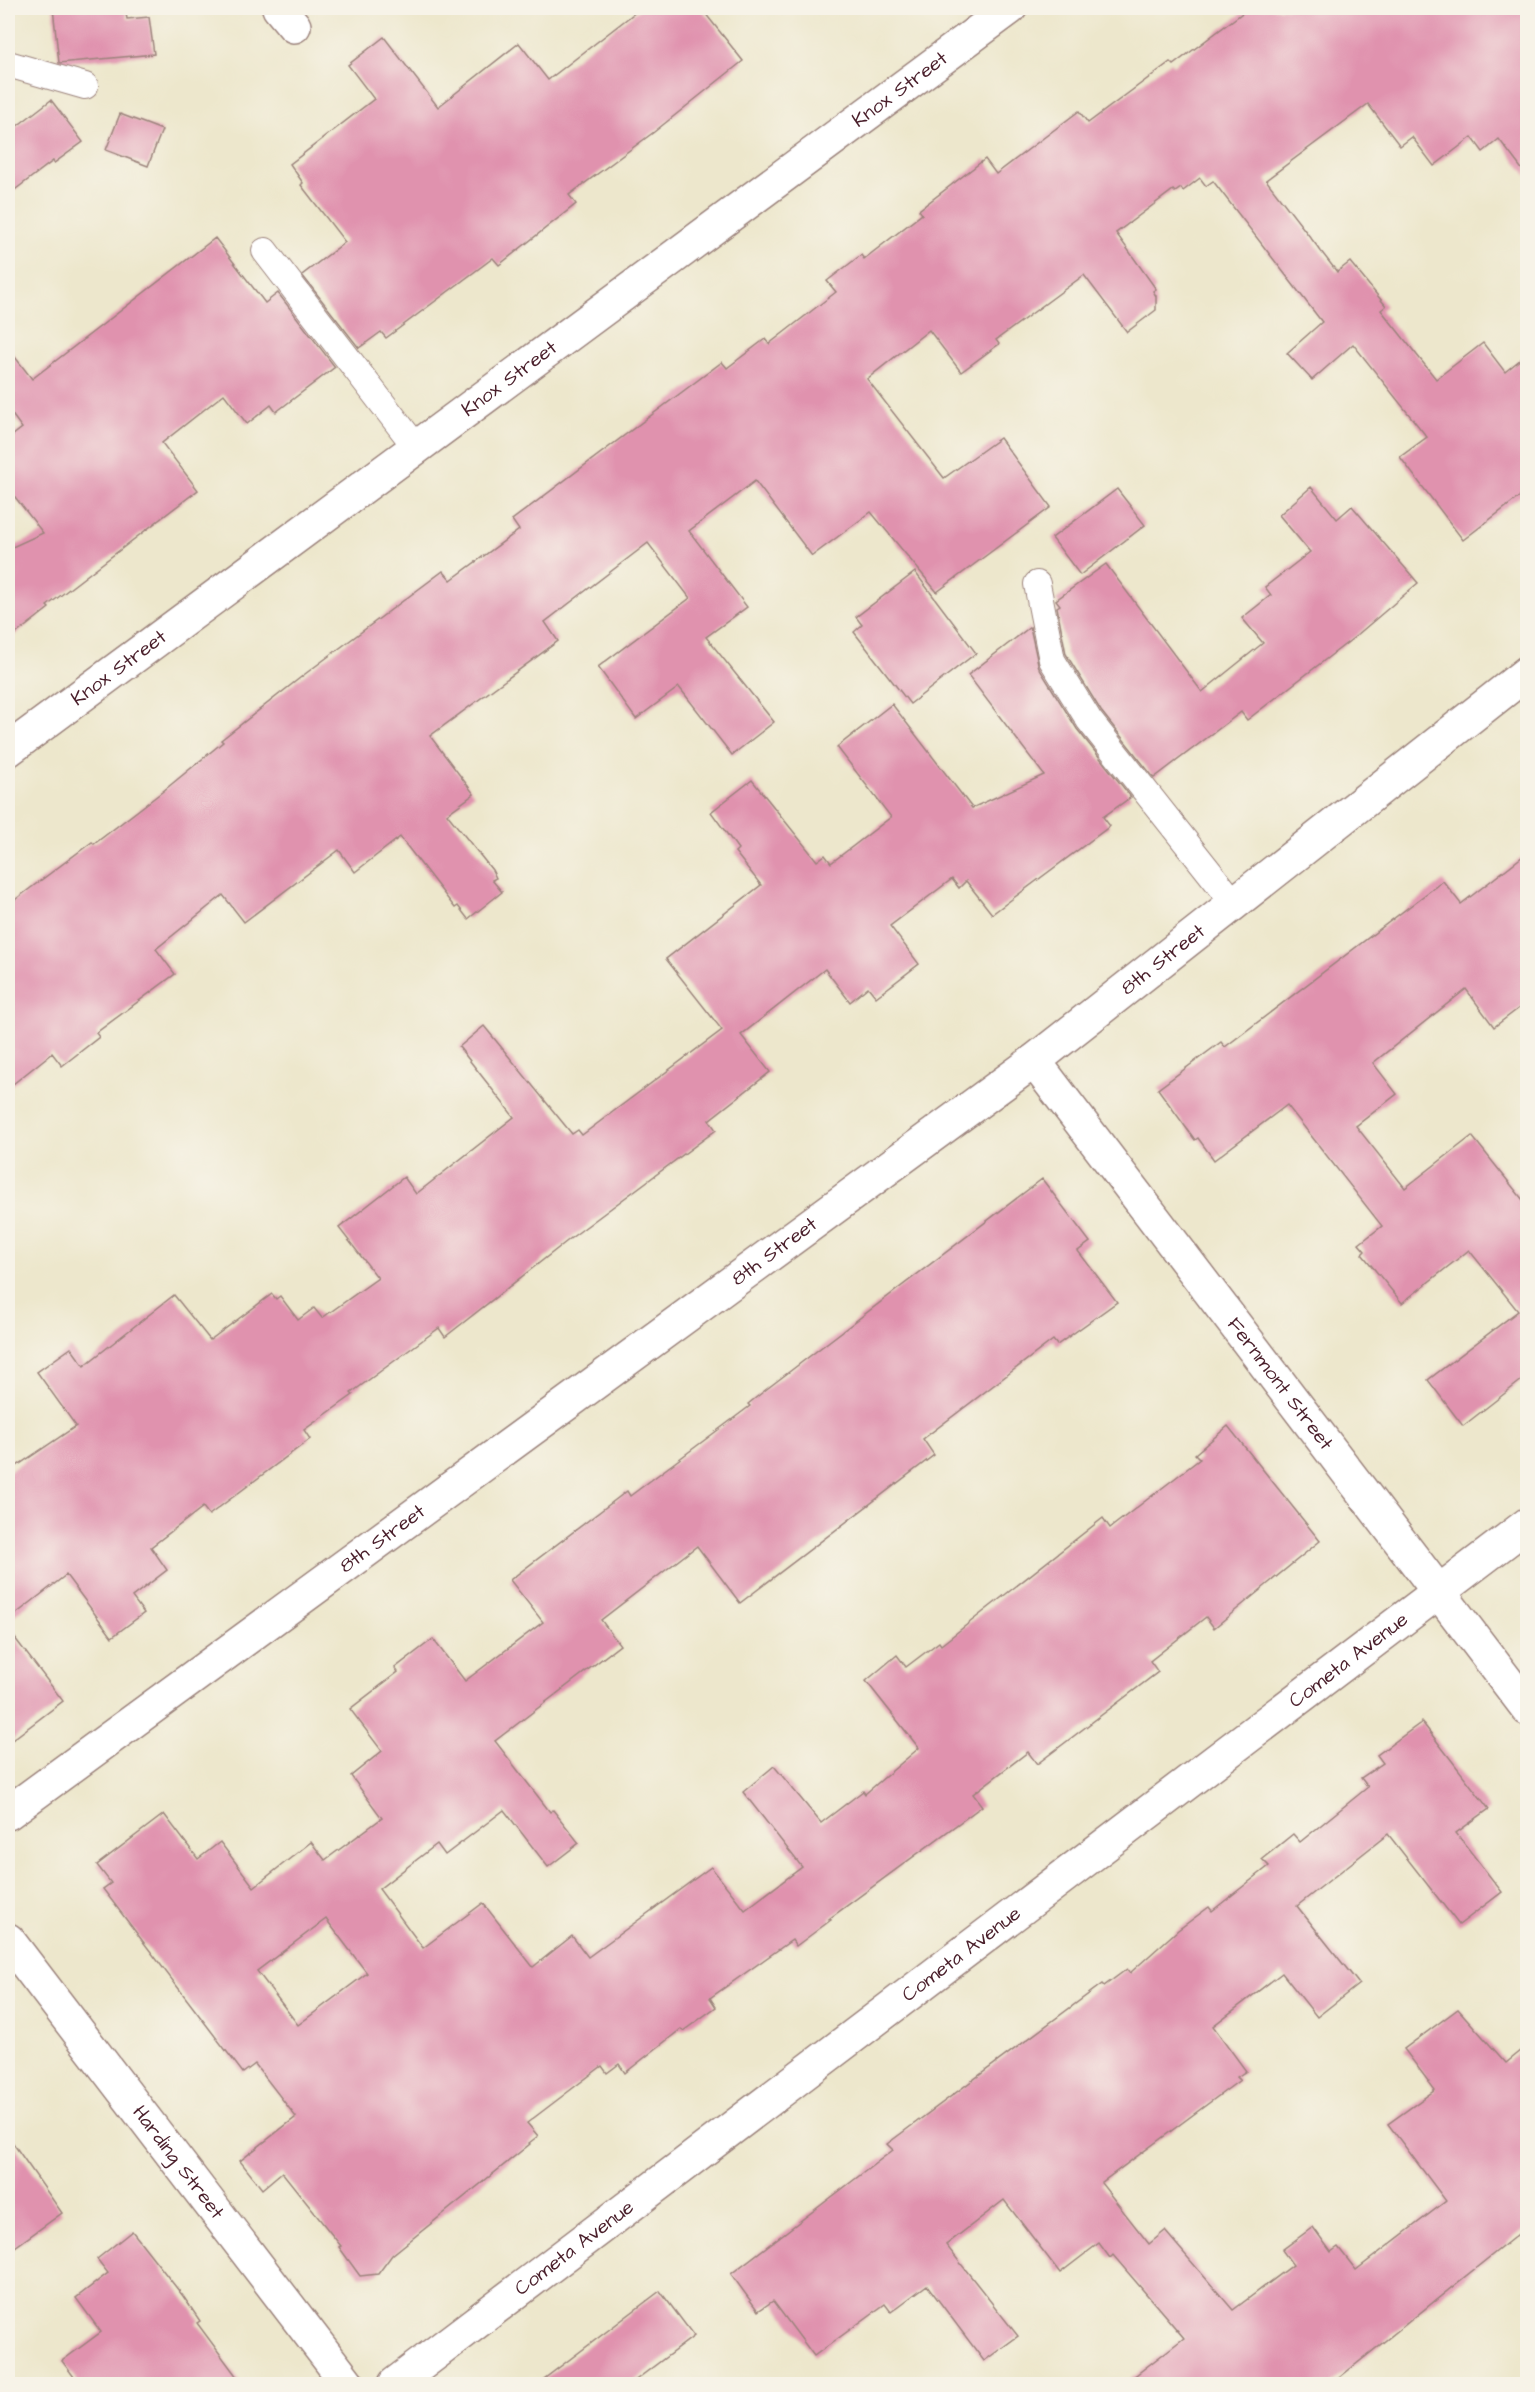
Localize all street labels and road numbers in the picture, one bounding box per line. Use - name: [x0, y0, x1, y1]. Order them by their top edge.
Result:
- street label: Knox Street: [846, 45, 954, 134]
- street label: Knox Street: [456, 334, 563, 423]
- street label: Knox Street: [65, 623, 172, 713]
- street label: 8th Street: [1115, 917, 1211, 1002]
- street label: 8th Street: [725, 1210, 823, 1292]
- street label: Fernmont Street: [1220, 1312, 1340, 1456]
- street label: 8th Street: [333, 1498, 431, 1580]
- street label: Cometa Avenue: [1283, 1606, 1414, 1715]
- street label: Cometa Avenue: [896, 1900, 1027, 2009]
- street label: Harding Street: [126, 2100, 231, 2225]
- street label: Cometa Avenue: [509, 2193, 640, 2302]

